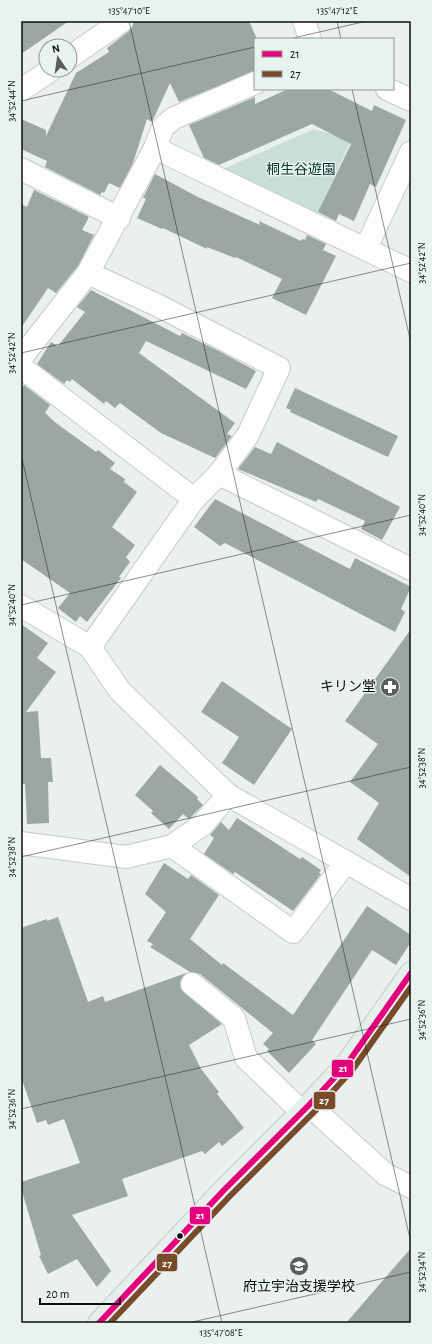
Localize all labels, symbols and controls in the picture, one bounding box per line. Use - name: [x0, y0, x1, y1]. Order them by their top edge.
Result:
- text: 135°47'10"E: [108, 6, 150, 16]
- text: 135°47'12"E: [317, 6, 358, 16]
- north arrow: [38, 38, 78, 78]
- legend: [254, 38, 394, 90]
- text: N: [51, 43, 61, 55]
- text: 21: [290, 48, 300, 60]
- text: 27: [290, 68, 300, 80]
- text: 34°52'44"N: [7, 80, 17, 122]
- park label: 桐生谷遊園: [266, 161, 336, 177]
- text: 34°52'42"N: [417, 242, 427, 284]
- text: 34°52'42"N: [7, 332, 17, 374]
- text: 34°52'40"N: [417, 494, 427, 536]
- text: 34°52'40"N: [7, 584, 17, 626]
- pharmacy icon: キリン堂: [379, 676, 401, 698]
- place label: キリン堂: [320, 679, 376, 694]
- text: 34°52'38"N: [417, 748, 427, 788]
- text: 34°52'38"N: [7, 837, 17, 877]
- text: 34°52'36"N: [417, 1000, 427, 1040]
- line badge: 21: [331, 1059, 354, 1078]
- text: 21: [338, 1063, 348, 1074]
- text: 34°52'36"N: [7, 1089, 17, 1129]
- line badge: 27: [313, 1091, 336, 1110]
- text: 27: [319, 1095, 329, 1106]
- line badge: 21: [189, 1206, 211, 1225]
- text: 21: [195, 1210, 205, 1221]
- unlabelled marker: [175, 1231, 185, 1241]
- text: 34°52'34"N: [417, 1252, 427, 1292]
- line badge: 27: [156, 1253, 178, 1272]
- school or university icon: 府立宇治支援学校: [288, 1255, 310, 1277]
- text: 27: [162, 1258, 172, 1269]
- place label: 府立宇治支援学校: [243, 1279, 355, 1294]
- scale bar: [40, 1280, 120, 1306]
- text: 20 m: [46, 1288, 69, 1300]
- text: 135°47'08"E: [200, 1328, 243, 1338]

